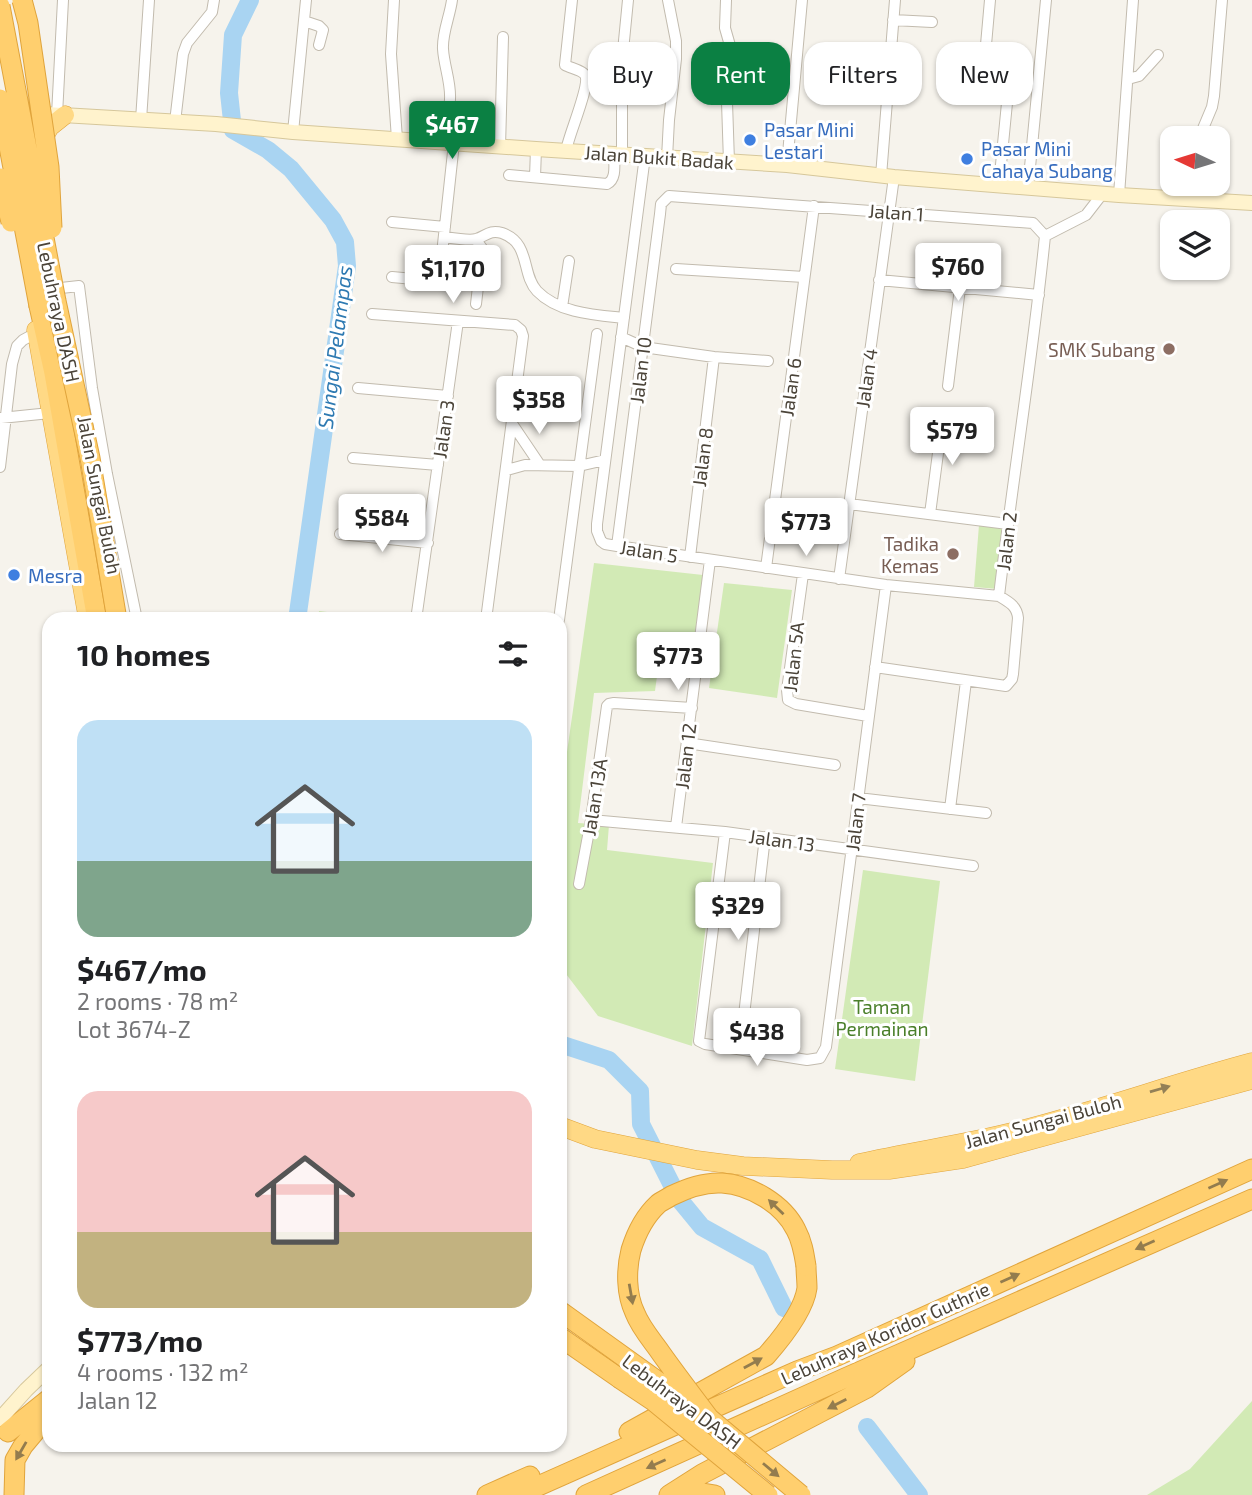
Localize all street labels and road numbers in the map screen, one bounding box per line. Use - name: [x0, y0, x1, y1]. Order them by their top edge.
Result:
- street label: Jalan Bukit Badak: [583, 140, 735, 174]
- street label: Jalan 1: [867, 199, 925, 225]
- street label: Lebuhraya DASH: [33, 240, 85, 384]
- street label: Jalan 10: [624, 335, 656, 405]
- street label: Jalan 4: [850, 347, 882, 409]
- street label: Jalan 6: [774, 356, 806, 418]
- street label: Jalan 3: [428, 398, 458, 460]
- street label: Jalan Sungai Buloh: [73, 414, 127, 576]
- street label: Jalan 8: [687, 426, 717, 488]
- street label: Jalan 2: [991, 510, 1021, 572]
- street label: Jalan 5: [618, 535, 680, 567]
- street label: Jalan 5A: [778, 621, 808, 693]
- street label: Jalan 12: [670, 722, 700, 790]
- street label: Jalan 13A: [577, 756, 612, 837]
- street label: Jalan 7: [840, 792, 870, 852]
- street label: Jalan 13: [748, 824, 816, 856]
- street label: Jalan Sungai Buloh: [962, 1089, 1124, 1153]
- street label: Lebuhraya Koridor Guthrie: [777, 1277, 993, 1389]
- street label: Lebuhraya DASH: [618, 1349, 746, 1453]

